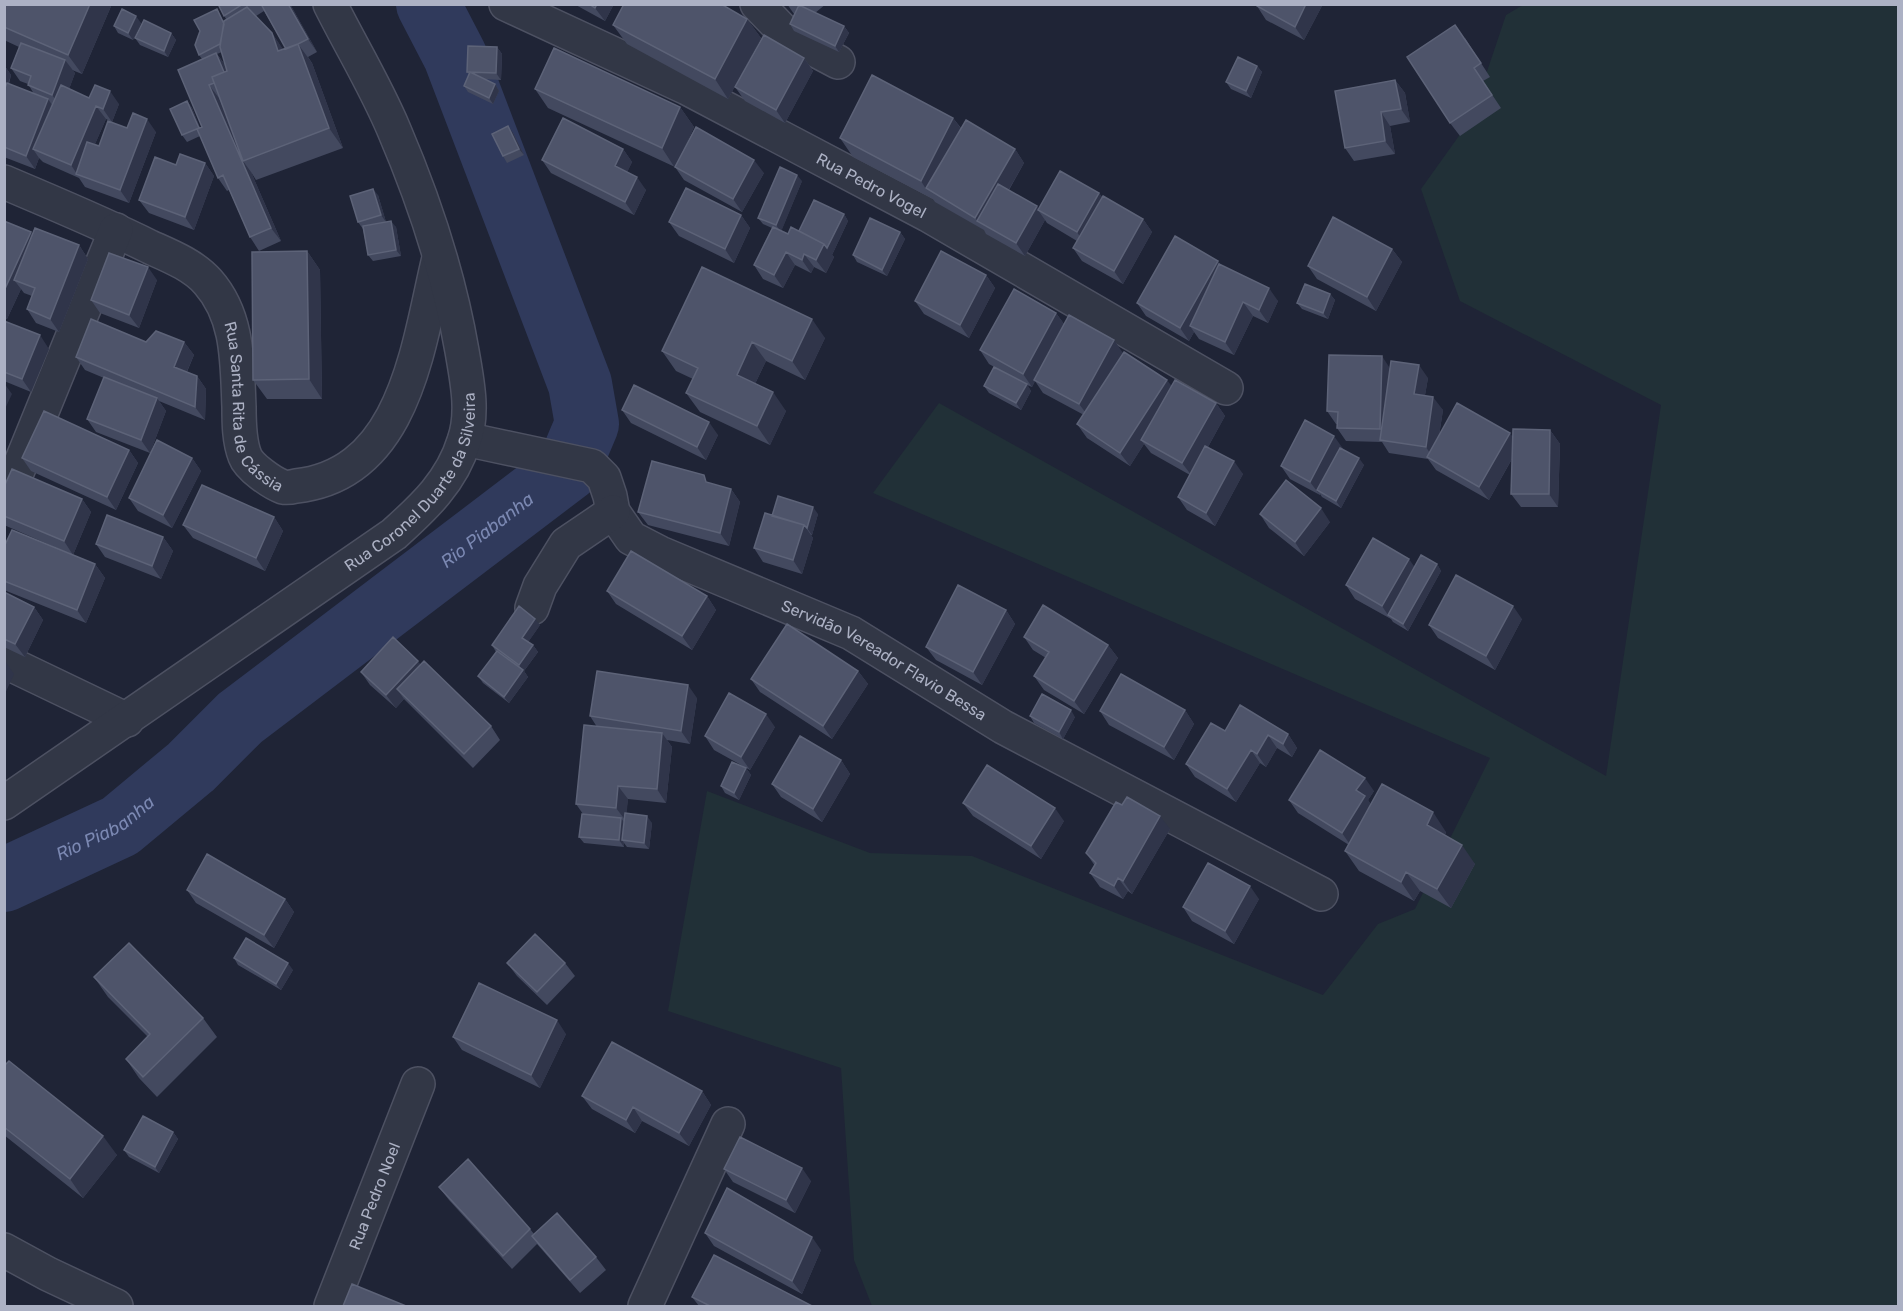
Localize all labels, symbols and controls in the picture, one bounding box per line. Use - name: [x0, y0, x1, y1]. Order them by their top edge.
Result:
- street label: Rua Pedro Vogel: [813, 149, 929, 222]
- street label: Rua Santa Rita de Cássia: [220, 319, 286, 496]
- street label: Rua Coronel Duarte da Silveira: [341, 392, 479, 575]
- water label: Rio Piabanha: [436, 488, 539, 573]
- street label: Servidão Vereador Flavio Bessa: [778, 596, 990, 724]
- water label: Rio Piabanha: [52, 791, 159, 865]
- street label: Rua Pedro Noel: [345, 1140, 404, 1253]

